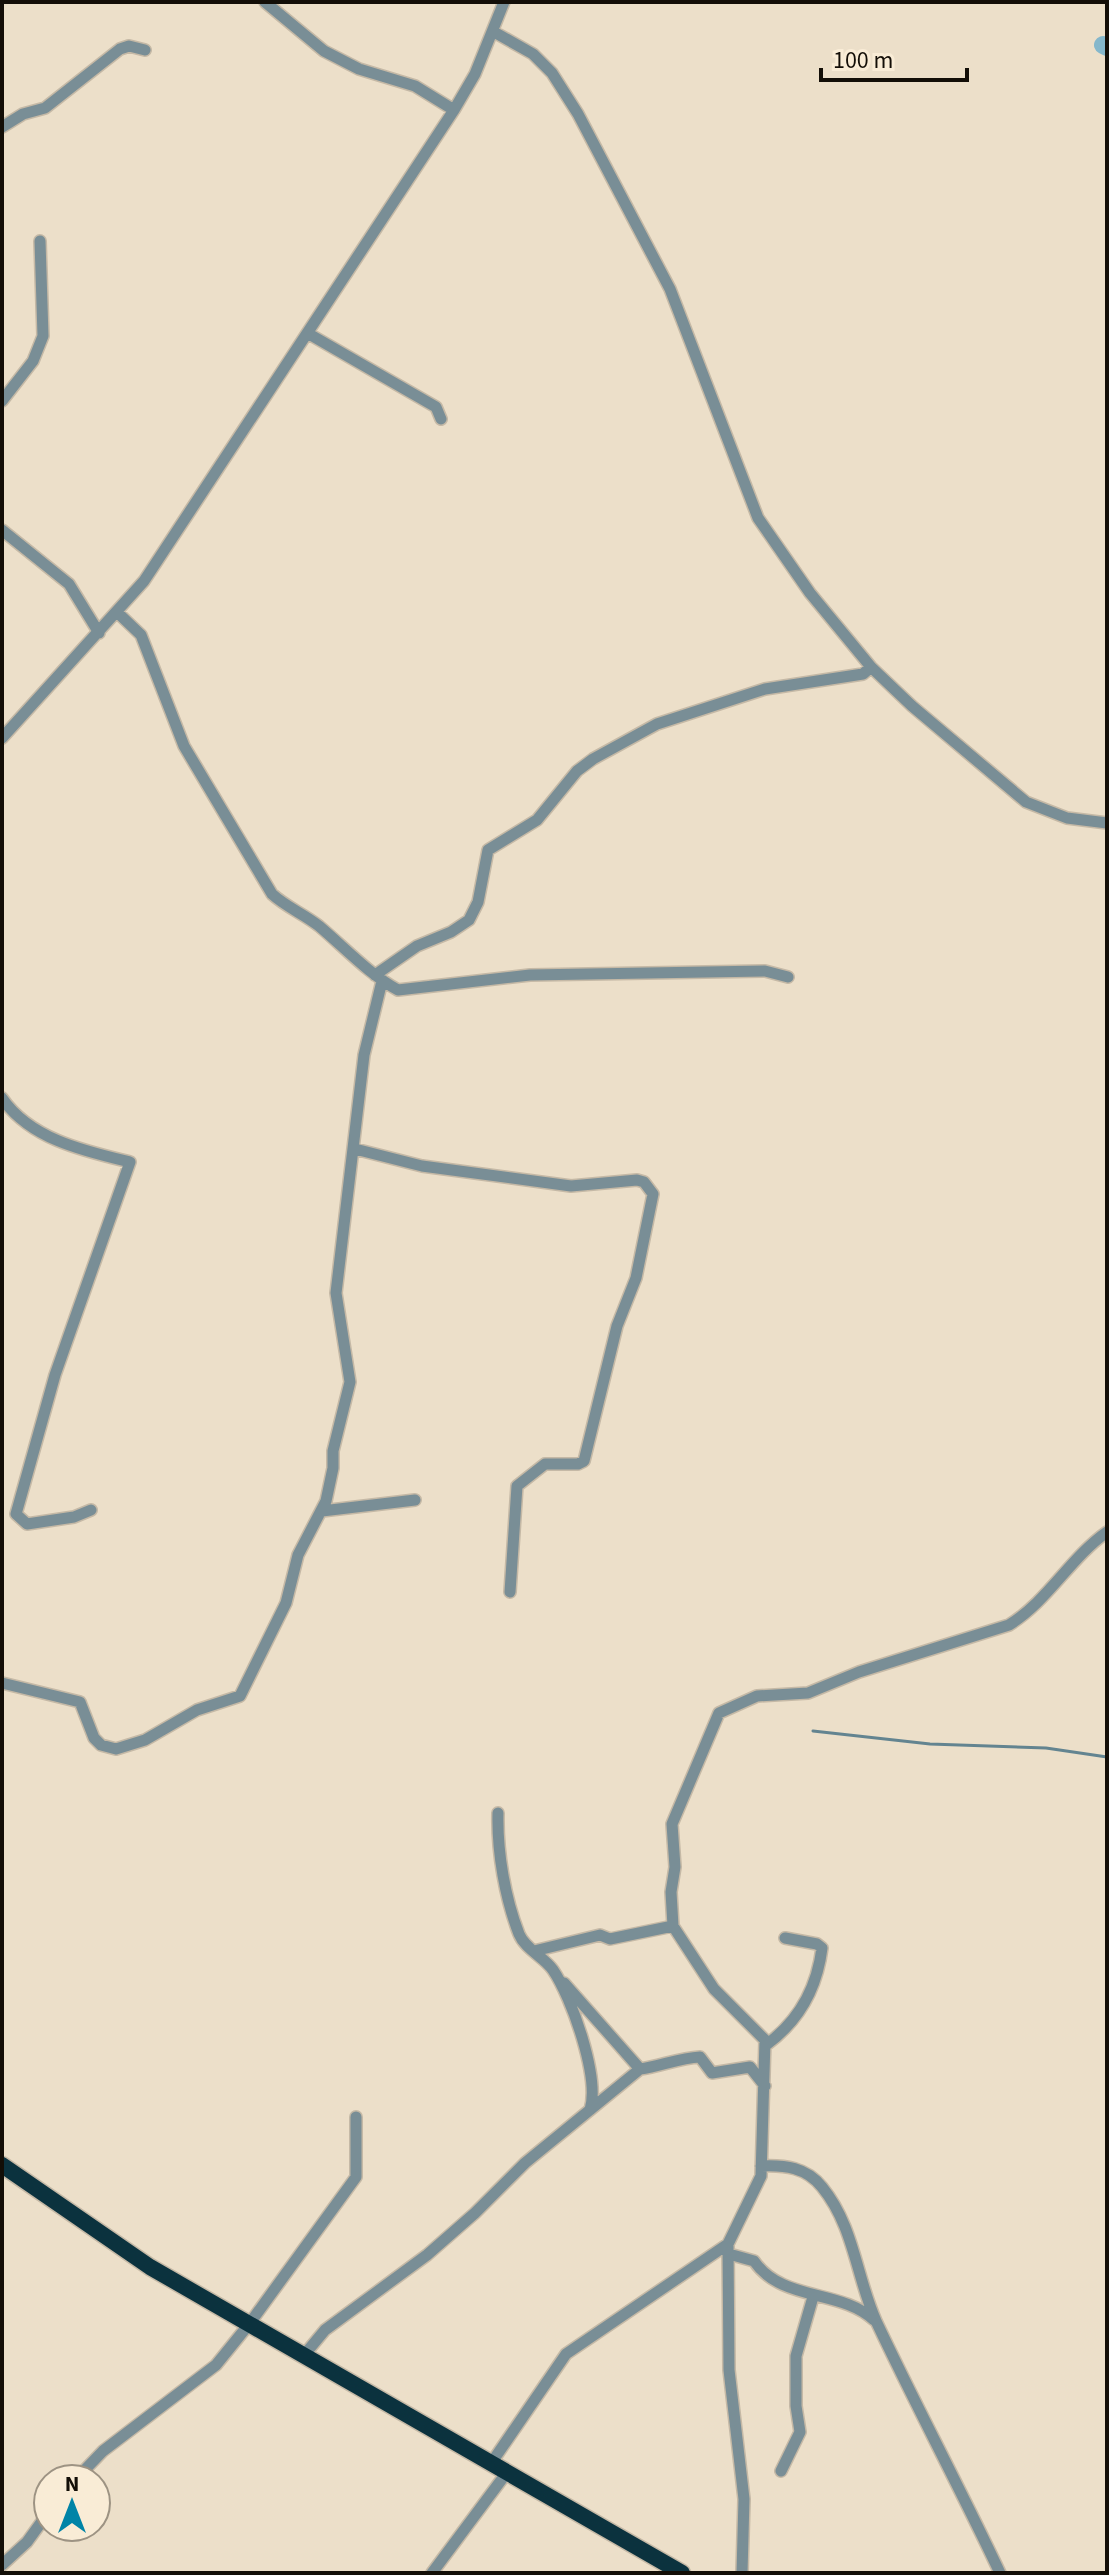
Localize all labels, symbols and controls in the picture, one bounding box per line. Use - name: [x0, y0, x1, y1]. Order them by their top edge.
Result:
- scale bar: [821, 32, 967, 82]
- text: 100 m: [833, 43, 893, 78]
- north arrow: [32, 2463, 112, 2543]
- text: N: [65, 2468, 79, 2500]

